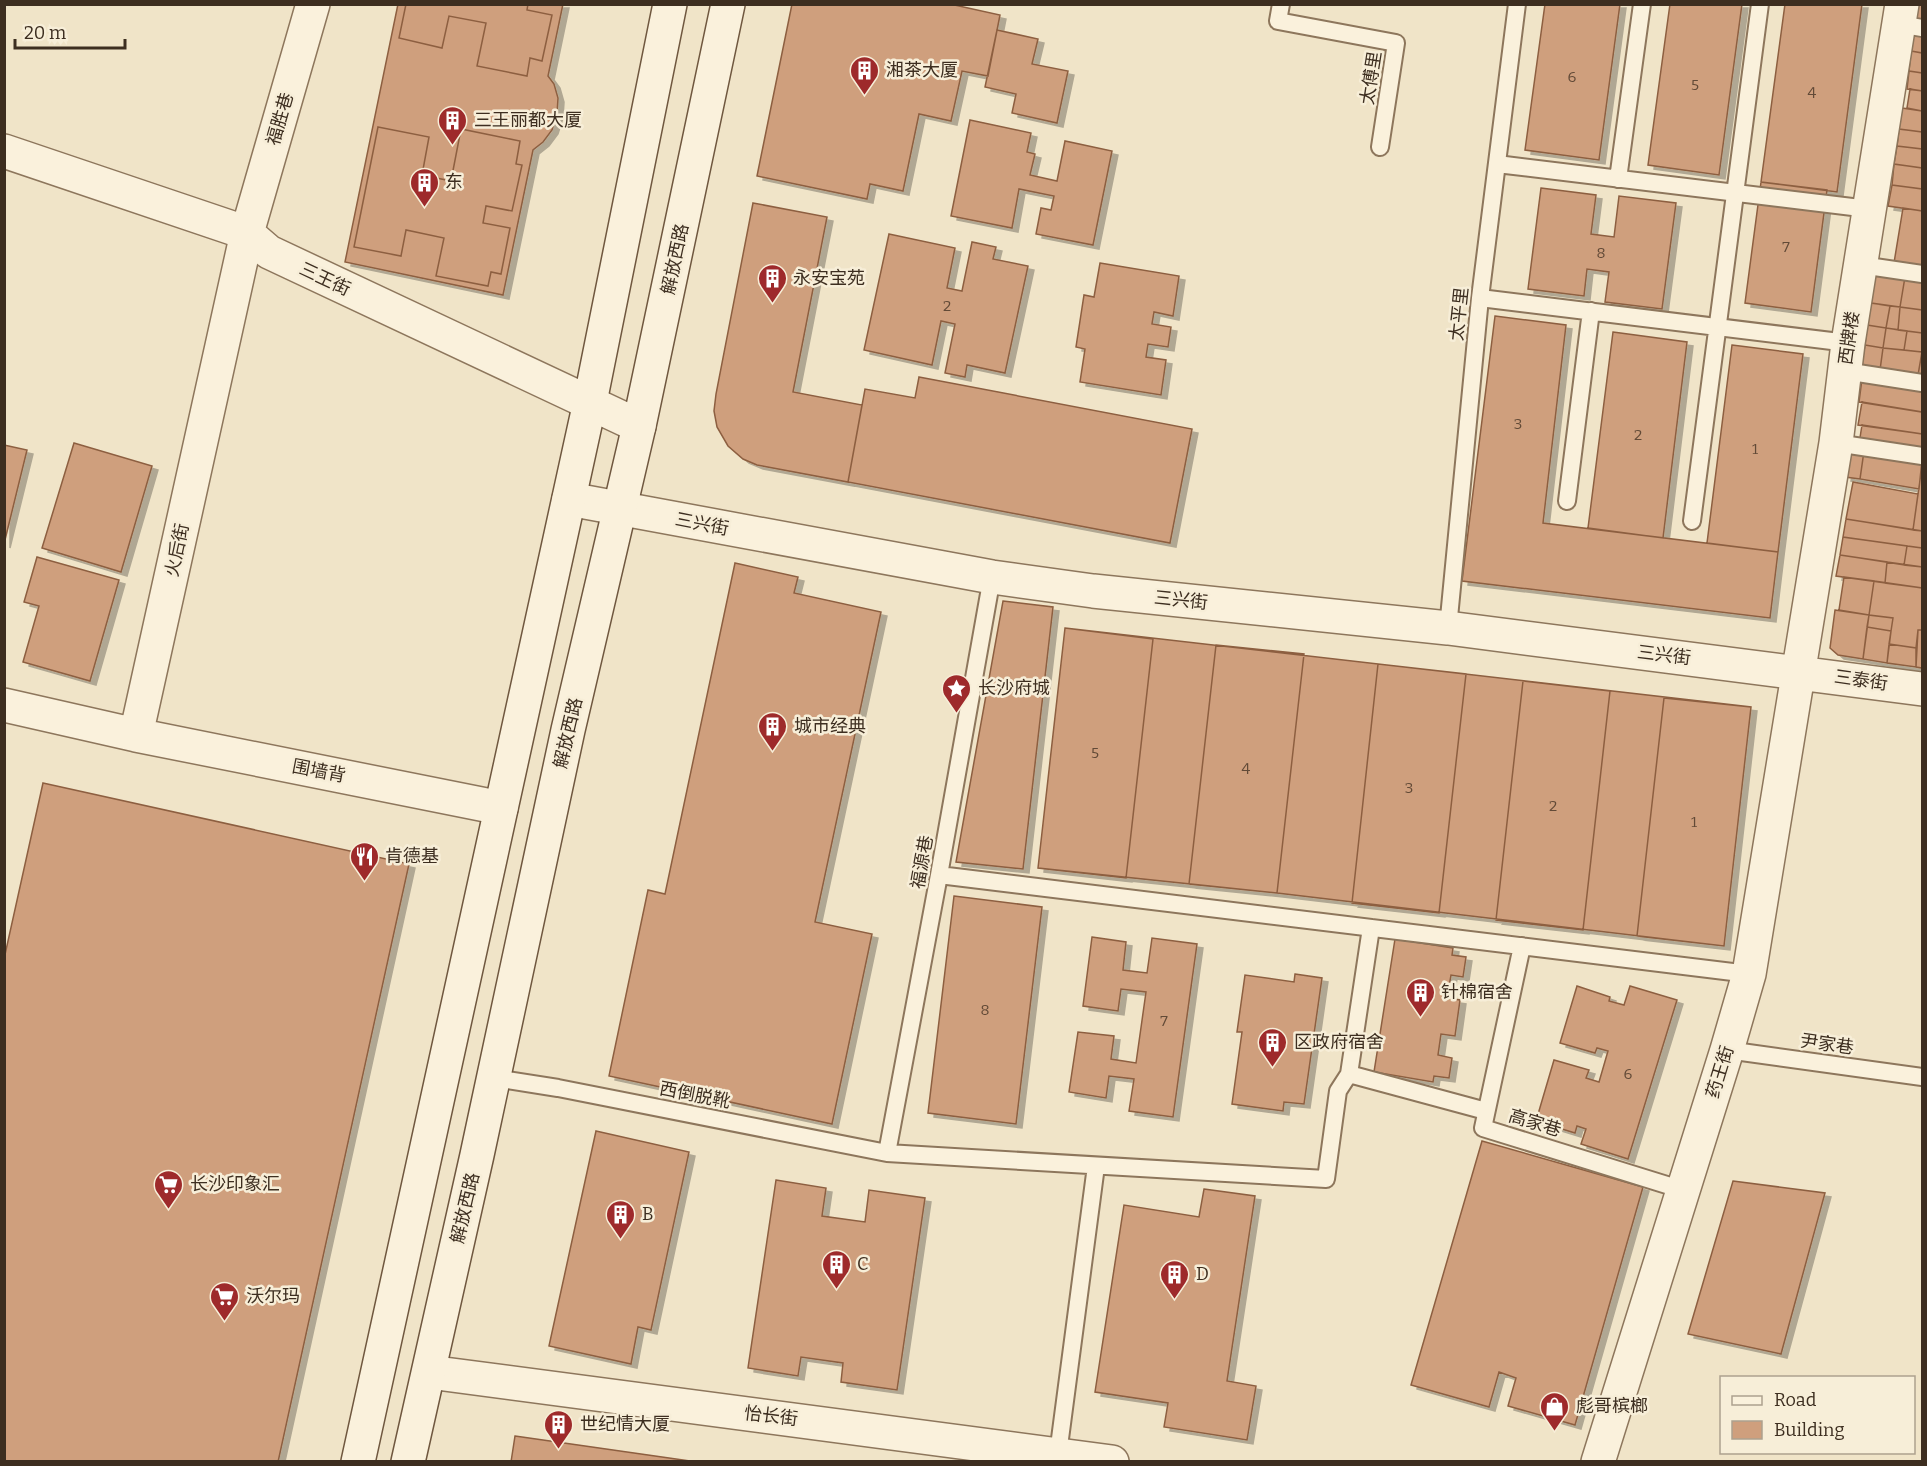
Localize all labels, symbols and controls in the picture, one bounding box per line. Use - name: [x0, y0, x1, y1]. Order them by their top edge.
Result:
- scale bar: [15, 12, 124, 50]
- text: 20 m: [24, 22, 66, 44]
- street label: 太傅里: [1356, 50, 1386, 106]
- building icon: 湘茶大厦: [849, 54, 881, 96]
- place label: 湘茶大厦: [886, 59, 958, 81]
- house number: 6: [1568, 68, 1577, 86]
- house number: 5: [1691, 76, 1699, 94]
- house number: 4: [1808, 84, 1817, 102]
- street label: 福胜巷: [262, 90, 298, 148]
- building icon: 三王丽都大厦: [437, 104, 469, 146]
- place label: 三王丽都大厦: [474, 109, 582, 131]
- building icon: 东: [408, 166, 440, 208]
- place label: 东: [445, 171, 463, 193]
- street label: 解放西路: [657, 221, 693, 297]
- house number: 7: [1782, 238, 1790, 256]
- house number: 8: [1596, 244, 1606, 262]
- street label: 三王街: [296, 258, 354, 300]
- building icon: 永安宝苑: [756, 262, 788, 304]
- place label: 永安宝苑: [793, 267, 865, 289]
- street label: 太平里: [1445, 286, 1473, 342]
- house number: 2: [943, 297, 951, 315]
- street label: 西牌楼: [1834, 310, 1864, 366]
- house number: 3: [1514, 415, 1522, 433]
- house number: 2: [1634, 426, 1642, 444]
- house number: 1: [1752, 440, 1758, 458]
- street label: 三兴街: [673, 508, 731, 540]
- street label: 火后街: [161, 521, 193, 579]
- street label: 三兴街: [1153, 586, 1209, 614]
- street label: 三兴街: [1636, 641, 1692, 669]
- street label: 三泰街: [1833, 665, 1889, 695]
- place icon: 长沙府城: [941, 672, 973, 714]
- place label: 长沙府城: [978, 677, 1050, 699]
- street label: 解放西路: [549, 695, 587, 771]
- building icon: 城市经典: [757, 710, 789, 752]
- place label: 城市经典: [794, 715, 866, 737]
- house number: 5: [1091, 744, 1099, 762]
- street label: 围墙背: [290, 755, 348, 787]
- house number: 4: [1242, 760, 1251, 778]
- house number: 3: [1405, 779, 1413, 797]
- house number: 2: [1549, 797, 1557, 815]
- house number: 1: [1691, 813, 1697, 831]
- street label: 福源巷: [906, 834, 938, 890]
- restaurant icon: 肯德基: [348, 840, 380, 882]
- place label: 肯德基: [385, 845, 439, 867]
- building icon: 针棉宿舍: [1404, 976, 1436, 1018]
- place label: 针棉宿舍: [1441, 981, 1513, 1003]
- house number: 8: [980, 1001, 990, 1019]
- house number: 7: [1160, 1012, 1168, 1030]
- building icon: 区政府宿舍: [1257, 1026, 1289, 1068]
- street label: 尹家巷: [1799, 1029, 1855, 1059]
- place label: 区政府宿舍: [1294, 1031, 1384, 1053]
- street label: 药王街: [1702, 1043, 1738, 1101]
- house number: 6: [1624, 1065, 1633, 1083]
- street label: 西倒脱靴: [658, 1077, 732, 1113]
- street label: 高家巷: [1506, 1105, 1564, 1141]
- supermarket icon: 长沙印象汇: [153, 1168, 185, 1210]
- street label: 解放西路: [446, 1170, 484, 1246]
- place label: 长沙印象汇: [190, 1173, 280, 1195]
- building icon: B: [605, 1198, 637, 1240]
- place label: B: [642, 1203, 654, 1225]
- building icon: C: [820, 1248, 852, 1290]
- place label: C: [857, 1253, 869, 1275]
- building icon: D: [1159, 1258, 1191, 1300]
- place label: D: [1196, 1263, 1209, 1285]
- supermarket icon: 沃尔玛: [209, 1280, 241, 1322]
- place label: 沃尔玛: [246, 1285, 300, 1307]
- legend: [1720, 1376, 1915, 1454]
- text: Road: [1774, 1389, 1817, 1411]
- shop icon: 彪哥槟榔: [1539, 1390, 1571, 1432]
- place label: 彪哥槟榔: [1576, 1395, 1648, 1417]
- street label: 怡长街: [743, 1402, 799, 1430]
- building icon: 世纪情大厦: [543, 1408, 575, 1450]
- place label: 世纪情大厦: [580, 1413, 670, 1435]
- text: Building: [1774, 1419, 1845, 1441]

